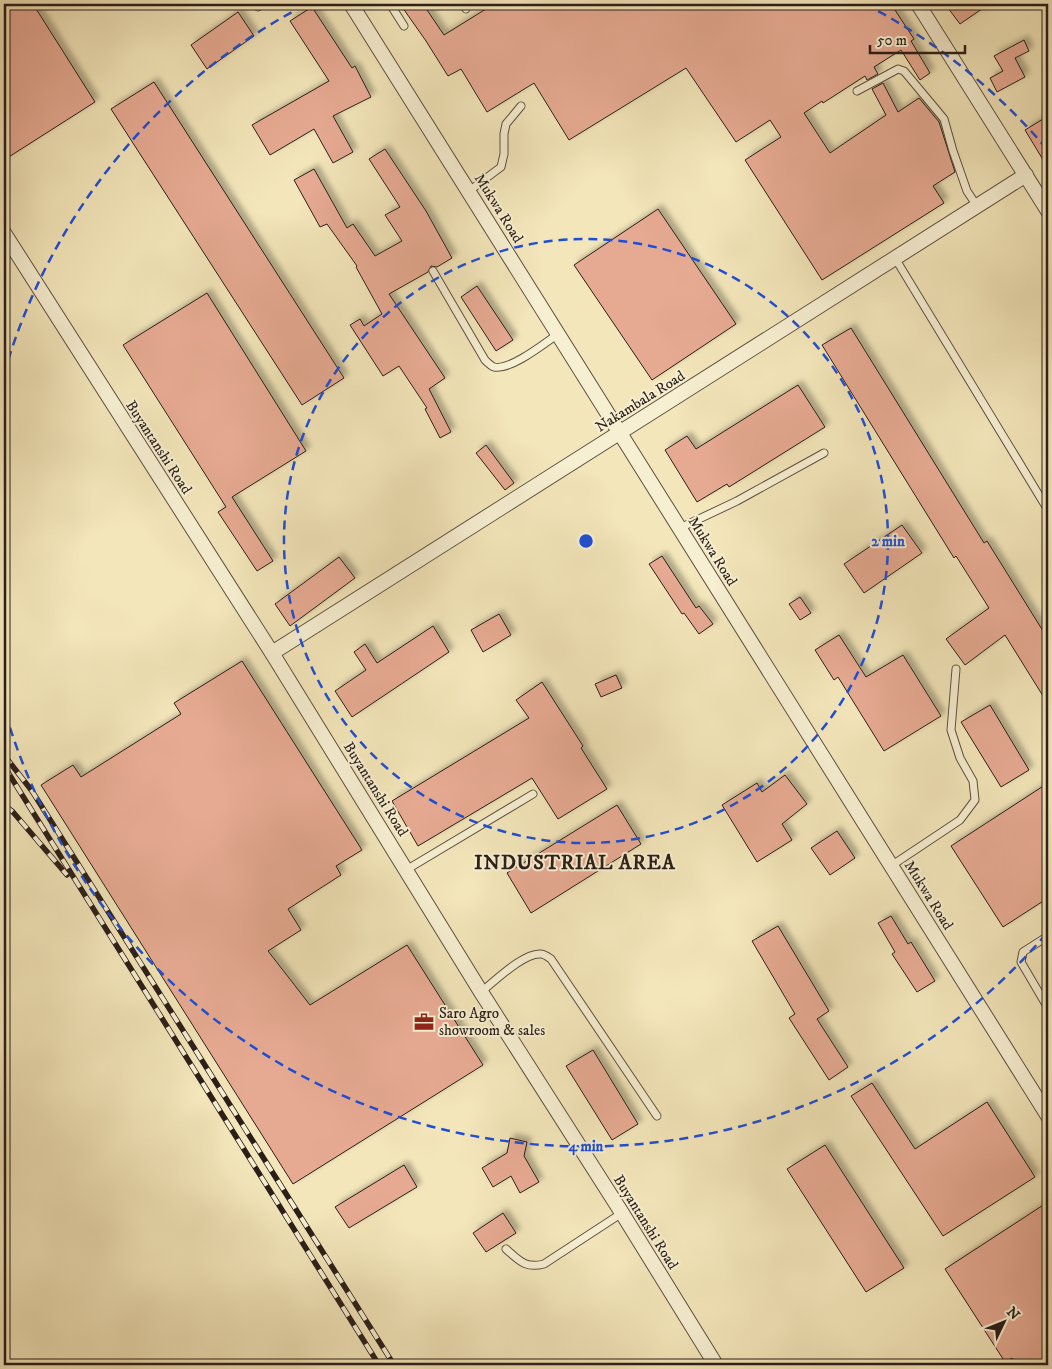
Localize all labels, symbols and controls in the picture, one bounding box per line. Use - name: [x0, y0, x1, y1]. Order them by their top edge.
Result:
- scale bar: [870, 22, 964, 54]
- text: 50 m: [877, 31, 907, 50]
- street label: Mukwa Road: [470, 170, 528, 247]
- street label: Nakambala Road: [592, 366, 689, 436]
- street label: Buyantanshi Road: [121, 397, 196, 498]
- street label: Mukwa Road: [684, 513, 742, 590]
- centre of rings: [577, 532, 595, 550]
- text: 2 min: [871, 532, 905, 551]
- street label: Buyantanshi Road: [339, 738, 413, 841]
- district label: INDUSTRIAL AREA: [474, 851, 676, 876]
- street label: Mukwa Road: [900, 857, 958, 934]
- place label: Saro Agro showroom & sales: [439, 1004, 545, 1040]
- office icon: Saro Agro showroom & sales: [413, 1011, 435, 1033]
- text: 4 min: [568, 1137, 604, 1156]
- street label: Buyantanshi Road: [609, 1171, 683, 1274]
- north arrow: [980, 1296, 1030, 1346]
- text: N: [1002, 1303, 1024, 1325]

